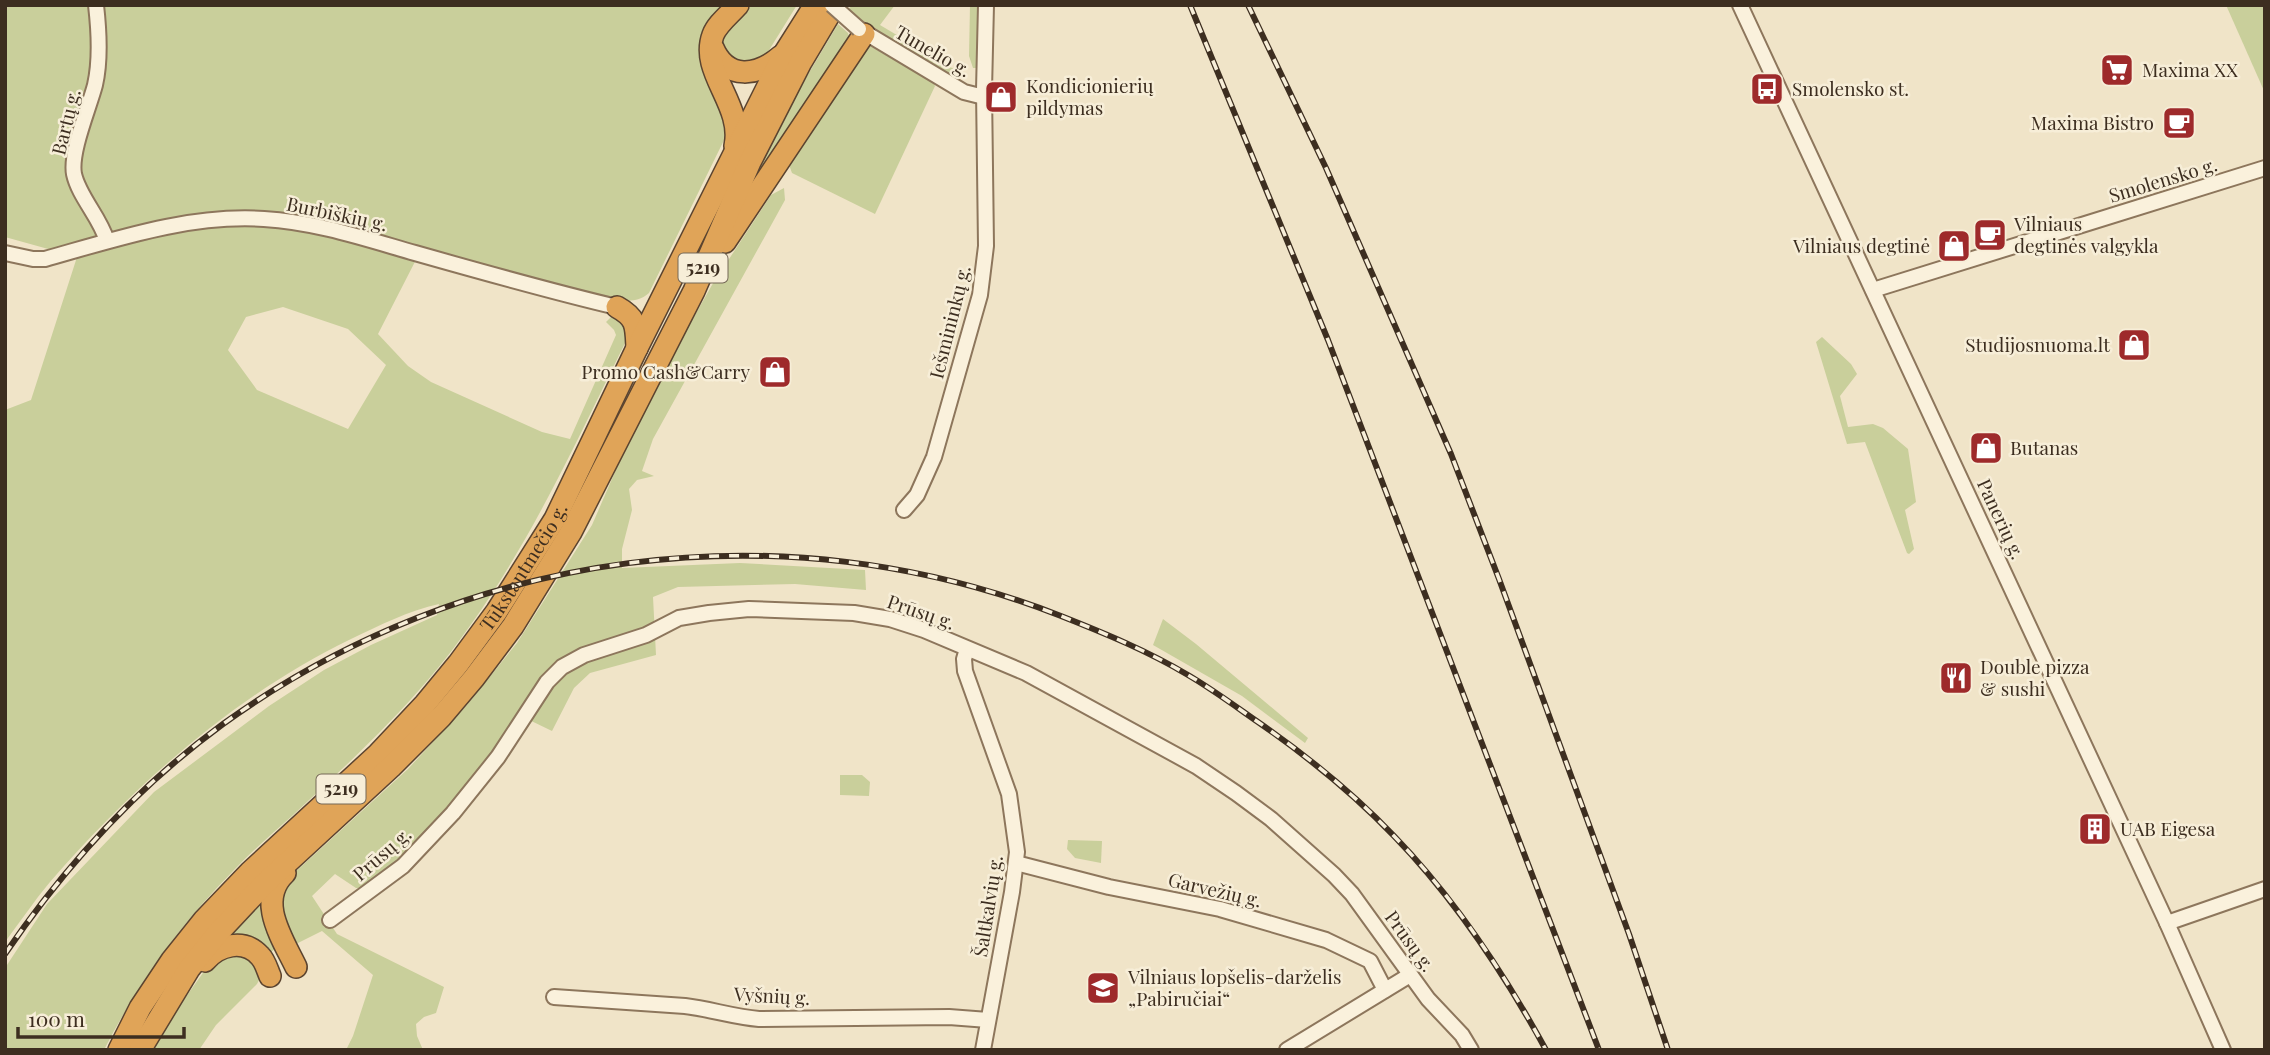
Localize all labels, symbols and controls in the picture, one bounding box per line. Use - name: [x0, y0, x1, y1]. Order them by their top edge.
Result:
- street label: Tunelio g.: [891, 18, 976, 82]
- supermarket icon: Maxima XX: [2098, 51, 2136, 89]
- place label: Maxima XX: [2142, 56, 2238, 82]
- bus stop icon: Smolensko st.: [1748, 70, 1786, 108]
- place label: Kondicionierių pildymas: [1026, 72, 1154, 120]
- place label: Smolensko st.: [1792, 75, 1909, 101]
- shop icon: Kondicionierių pildymas: [982, 78, 1020, 116]
- street label: Bartų g.: [44, 86, 86, 157]
- cafe icon: Maxima Bistro: [2160, 104, 2198, 142]
- place label: Maxima Bistro: [2031, 109, 2154, 135]
- street label: Smolensko g.: [2105, 150, 2220, 208]
- street label: Burbiškių g.: [284, 190, 390, 236]
- place label: Vilniaus degtinės valgykla: [2013, 210, 2159, 258]
- cafe icon: Vilniaus degtinės valgykla: [1971, 216, 2009, 254]
- shop icon: Vilniaus degtinė: [1935, 227, 1973, 265]
- place label: Vilniaus degtinė: [1792, 232, 1930, 258]
- road number: 5219: [678, 254, 728, 282]
- street label: Iešmininkų g.: [922, 262, 976, 381]
- shop icon: Studijosnuoma.lt: [2115, 326, 2153, 364]
- place label: Studijosnuoma.lt: [1965, 331, 2110, 357]
- shop icon: Promo Cash&Carry: [756, 353, 794, 391]
- place label: Promo Cash&Carry: [581, 358, 750, 384]
- shop icon: Butanas: [1967, 429, 2005, 467]
- place label: Butanas: [2010, 434, 2078, 460]
- street label: Panerių g.: [1972, 474, 2032, 563]
- street label: Tūkstantmečio g.: [473, 499, 573, 636]
- street label: Prūsų g.: [884, 587, 959, 635]
- place label: Double pizza & sushi: [1980, 653, 2090, 701]
- restaurant icon: Double pizza & sushi: [1937, 659, 1975, 697]
- road number: 5219: [316, 774, 366, 804]
- building icon: UAB Eigesa: [2076, 810, 2114, 848]
- place label: UAB Eigesa: [2120, 815, 2216, 841]
- street label: Prūsų g.: [347, 821, 416, 886]
- street label: Šaltkalvių g.: [966, 853, 1008, 958]
- street label: Garvežių g.: [1166, 866, 1264, 912]
- street label: Prūsų g.: [1380, 905, 1442, 976]
- place label: Vilniaus lopšelis-darželis „Pabiručiai“: [1127, 963, 1341, 1011]
- school or university icon: Vilniaus lopšelis-darželis „Pabiručiai“: [1084, 969, 1122, 1007]
- street label: Vyšnių g.: [732, 980, 811, 1010]
- scale bar: [18, 996, 184, 1040]
- text: 100 m: [28, 1004, 85, 1032]

